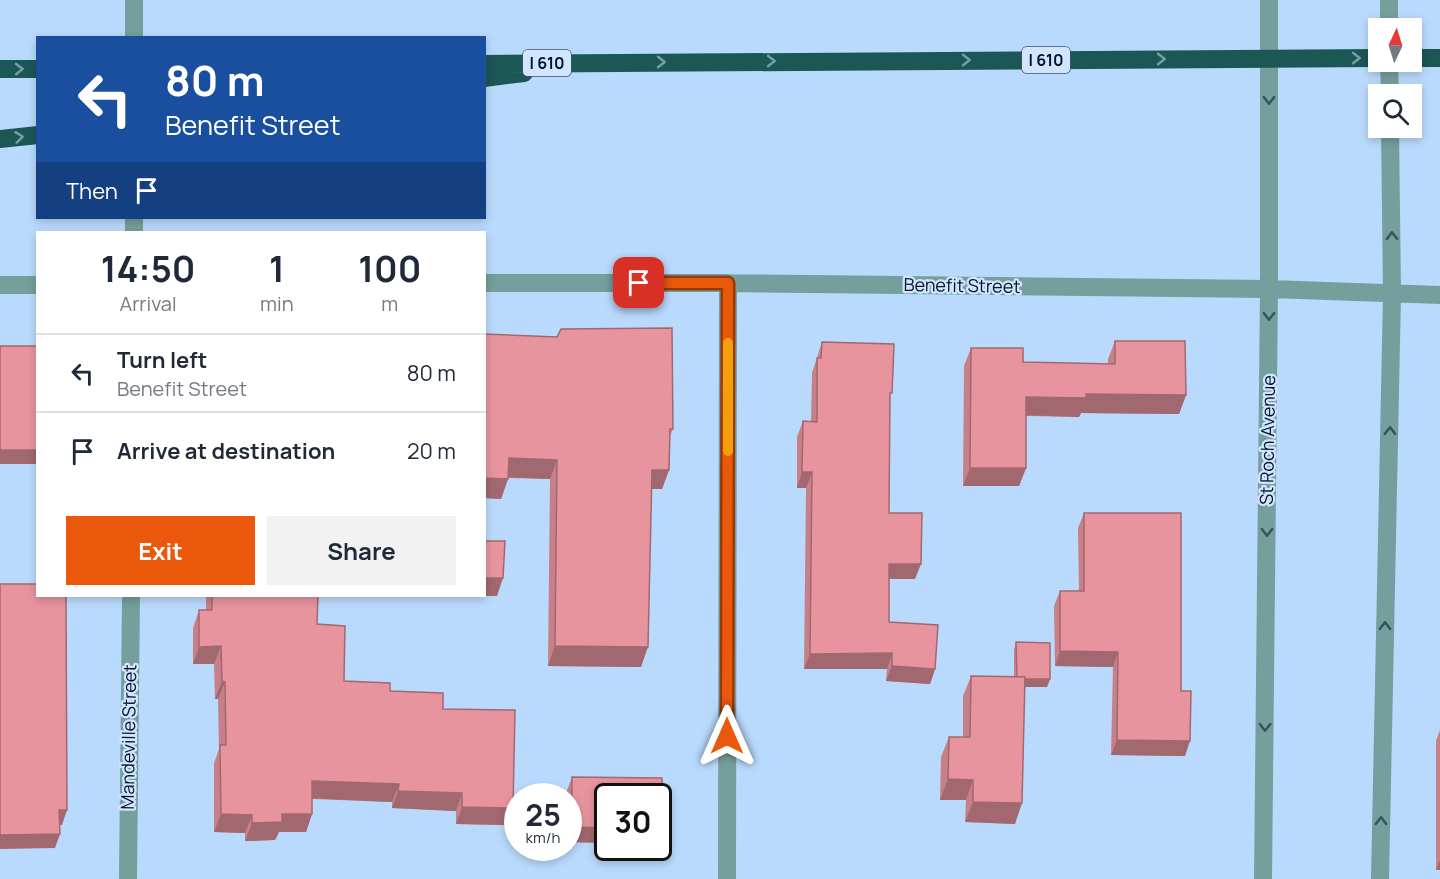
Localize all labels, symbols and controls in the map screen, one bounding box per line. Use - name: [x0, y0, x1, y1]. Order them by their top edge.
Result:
- north arrow: [1368, 18, 1422, 72]
- map controls: [1368, 18, 1422, 138]
- road number: I 610: [1022, 47, 1070, 73]
- road number: I 610: [523, 50, 571, 76]
- text: 80 m: [165, 51, 265, 109]
- one-way arrow: [1352, 52, 1361, 65]
- one-way arrow: [1157, 53, 1166, 66]
- one-way arrow: [962, 54, 971, 67]
- one-way arrow: [767, 55, 776, 67]
- one-way arrow: [657, 56, 666, 68]
- icon: left: [66, 60, 144, 138]
- one-way arrow: [14, 63, 23, 75]
- button: search: [1368, 84, 1422, 138]
- one-way arrow: [1263, 96, 1275, 105]
- text: Benefit Street: [165, 106, 340, 143]
- one-way arrow: [14, 131, 23, 144]
- icon: arrive: [130, 174, 163, 207]
- text: Then: [66, 176, 118, 206]
- one-way arrow: [1386, 231, 1398, 240]
- text: 14:50: [101, 244, 195, 293]
- text: 1: [269, 244, 285, 293]
- text: 100: [358, 244, 421, 293]
- pin: [613, 257, 664, 308]
- icon: arrive: [622, 266, 655, 299]
- street label: Benefit Street: [903, 272, 1021, 298]
- text: Arrival: [119, 290, 177, 317]
- text: min: [260, 290, 294, 317]
- text: m: [381, 290, 398, 317]
- one-way arrow: [1263, 312, 1275, 321]
- text: Turn left: [117, 345, 207, 375]
- icon: left: [66, 357, 99, 390]
- text: 80 m: [407, 358, 456, 388]
- text: Benefit Street: [117, 375, 247, 402]
- street label: St Roch Avenue: [1254, 375, 1280, 505]
- one-way arrow: [1383, 426, 1396, 435]
- icon: arrive: [66, 435, 99, 468]
- text: Arrive at destination: [117, 436, 335, 466]
- text: 20 m: [407, 436, 456, 466]
- button: Exit: [66, 516, 255, 585]
- button: Share: [267, 516, 456, 585]
- one-way arrow: [1261, 528, 1273, 537]
- one-way arrow: [1379, 621, 1392, 630]
- street label: Mandeville Street: [115, 664, 141, 810]
- position arrow: [695, 704, 759, 768]
- one-way arrow: [1259, 723, 1271, 732]
- speed limit sign: 30: [594, 783, 672, 861]
- text: 25: [525, 794, 561, 835]
- one-way arrow: [1375, 816, 1388, 825]
- text: km/h: [526, 827, 560, 848]

